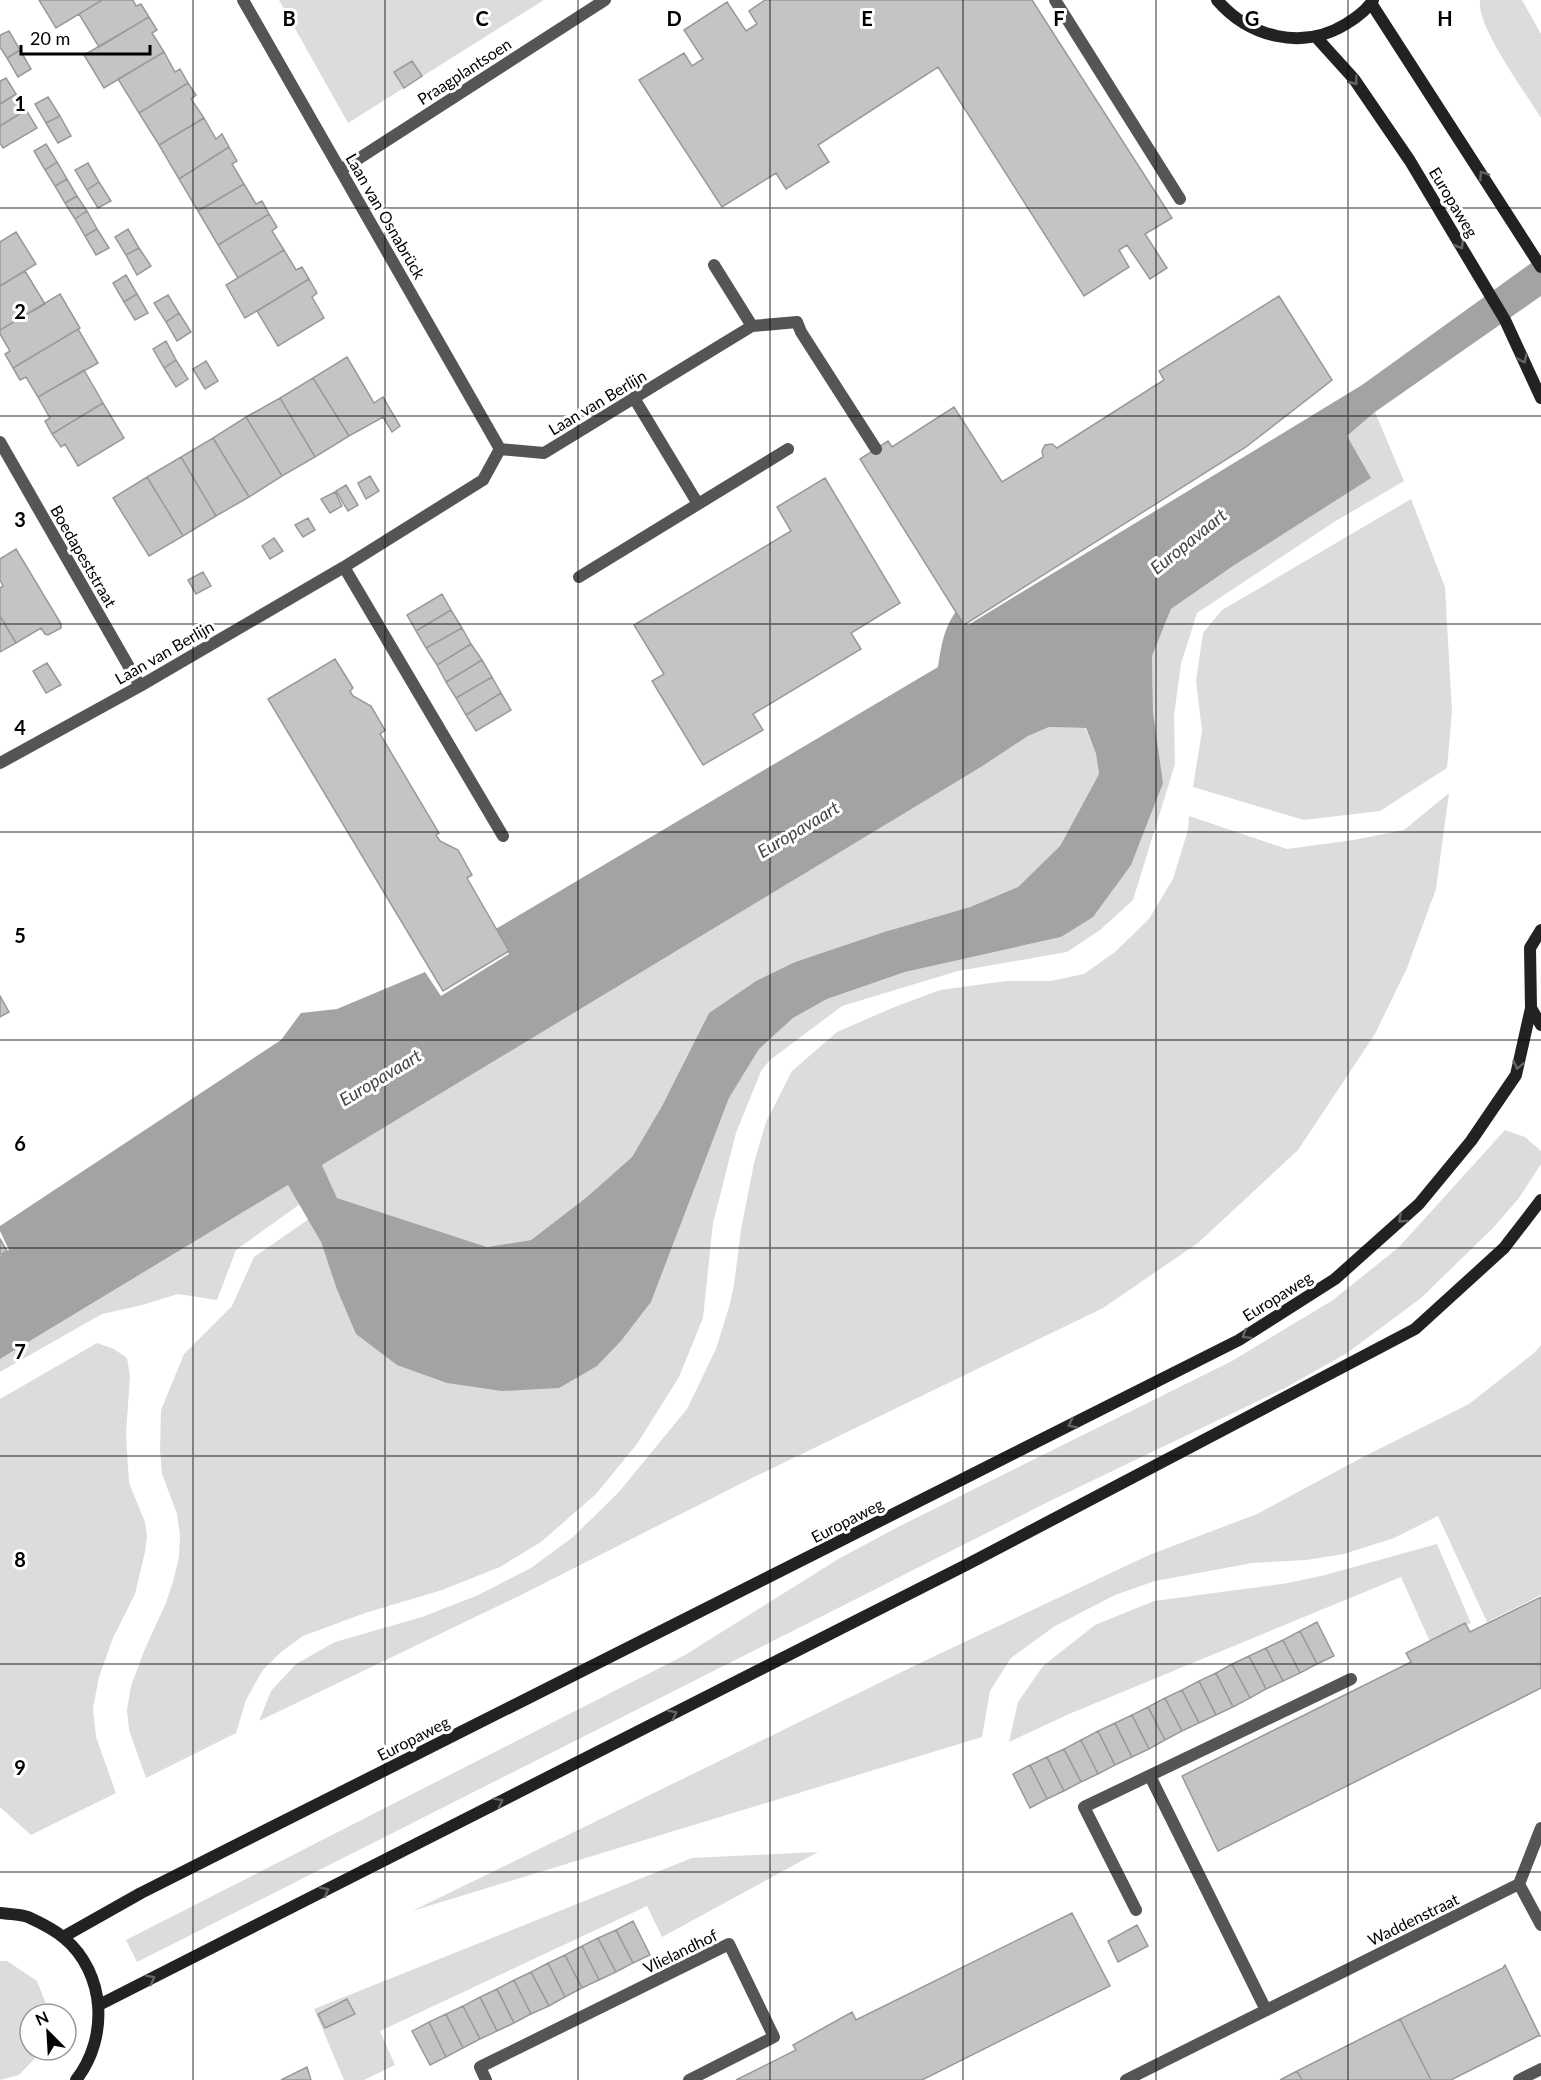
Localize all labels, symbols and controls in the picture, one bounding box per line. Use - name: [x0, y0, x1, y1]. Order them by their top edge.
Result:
- text: B: [282, 6, 296, 30]
- text: C: [475, 6, 489, 30]
- text: D: [666, 6, 682, 30]
- text: E: [861, 6, 873, 30]
- text: F: [1053, 6, 1065, 30]
- text: G: [1245, 6, 1259, 30]
- text: H: [1437, 6, 1453, 30]
- scale bar: [21, 18, 150, 56]
- text: 20 m: [30, 27, 70, 49]
- street label: Praagplantsoen: [414, 34, 514, 108]
- one-way arrow: [1347, 74, 1358, 85]
- text: 1: [14, 91, 26, 115]
- street label: Laan van Osnabrück: [342, 150, 430, 283]
- street label: Europaweg: [1426, 163, 1482, 241]
- one-way arrow: [1478, 171, 1490, 181]
- one-way arrow: [1453, 239, 1464, 249]
- text: 2: [14, 299, 26, 323]
- one-way arrow: [1516, 352, 1528, 363]
- street label: Laan van Berlijn: [545, 365, 649, 439]
- street label: Boedapeststraat: [47, 502, 121, 611]
- water label: Europavaart: [1145, 503, 1231, 578]
- text: 3: [14, 507, 26, 531]
- street label: Laan van Berlijn: [111, 616, 217, 688]
- text: 4: [14, 715, 26, 739]
- water label: Europavaart: [753, 796, 844, 862]
- text: 5: [14, 923, 26, 947]
- water label: Europavaart: [335, 1044, 426, 1110]
- one-way arrow: [1512, 1060, 1525, 1070]
- text: 6: [14, 1131, 26, 1155]
- one-way arrow: [1398, 1212, 1409, 1223]
- street label: Europaweg: [1239, 1267, 1315, 1325]
- one-way arrow: [1242, 1328, 1252, 1340]
- text: 7: [14, 1339, 26, 1363]
- one-way arrow: [1068, 1417, 1079, 1429]
- street label: Europaweg: [808, 1494, 886, 1546]
- text: 8: [14, 1547, 26, 1571]
- one-way arrow: [666, 1710, 677, 1721]
- street label: Europaweg: [374, 1712, 452, 1764]
- text: 9: [14, 1755, 26, 1779]
- one-way arrow: [492, 1798, 503, 1809]
- one-way arrow: [319, 1886, 330, 1898]
- street label: Waddenstraat: [1364, 1889, 1462, 1949]
- street label: Vlielandhof: [640, 1925, 720, 1977]
- one-way arrow: [145, 1975, 156, 1986]
- north arrow: [18, 2002, 78, 2062]
- text: N: [32, 2007, 51, 2029]

